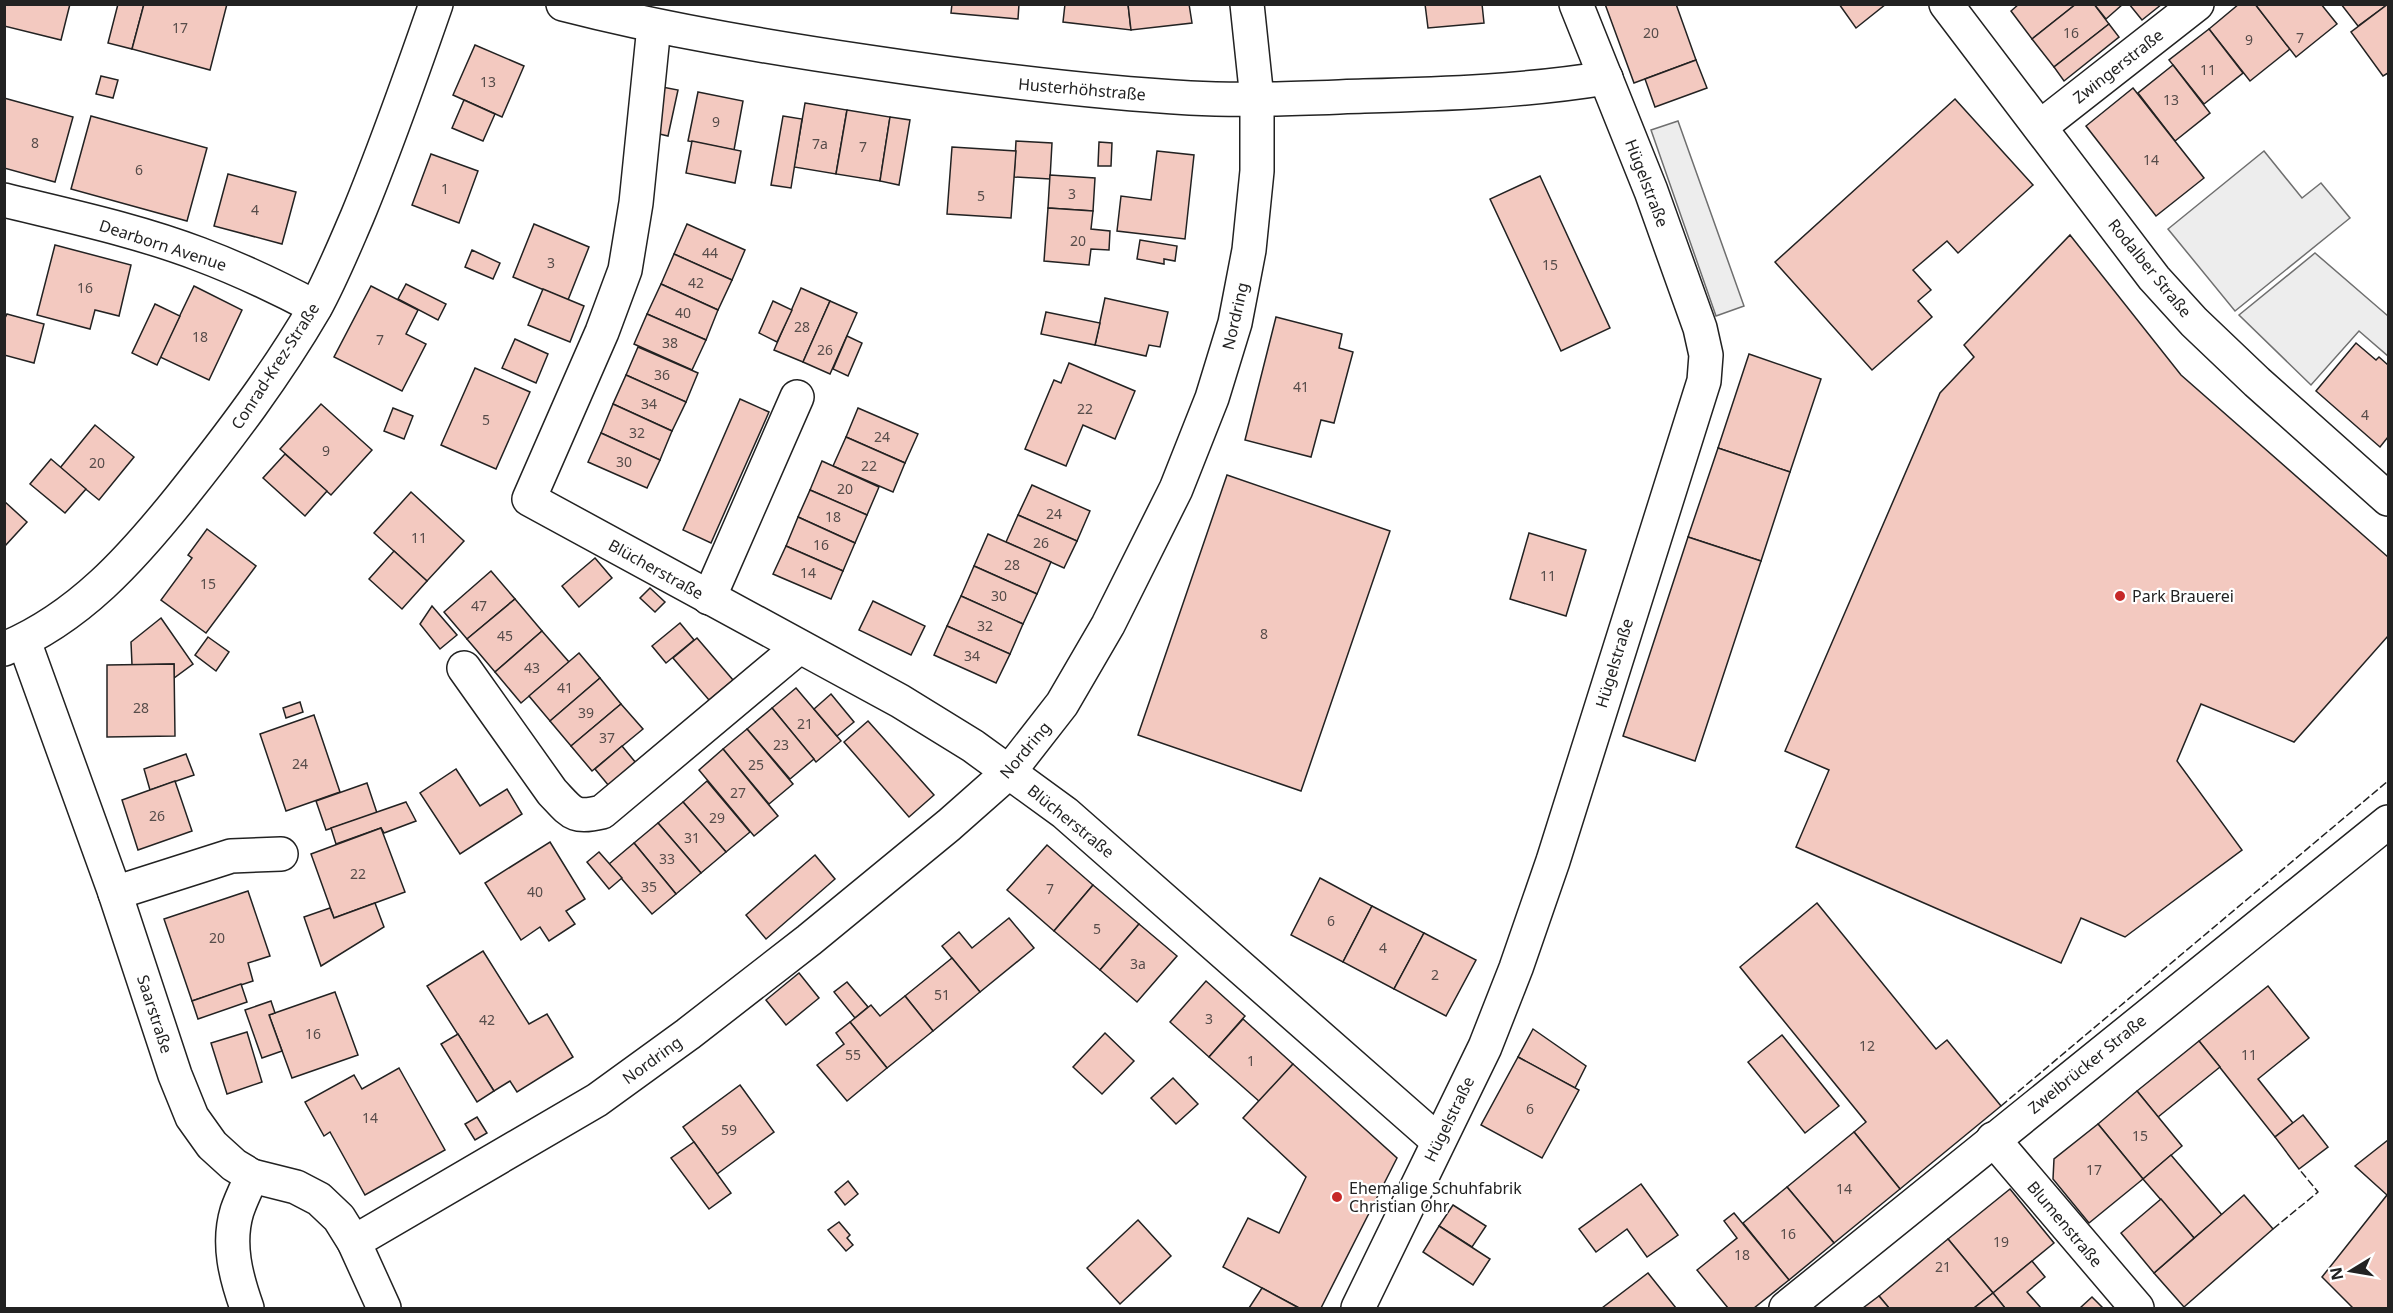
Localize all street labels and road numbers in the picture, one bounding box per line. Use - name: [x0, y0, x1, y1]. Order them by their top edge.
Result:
- street label: Zwingerstraße: [2068, 24, 2168, 108]
- street label: Husterhöhstraße: [1017, 72, 1147, 106]
- street label: Hügelstraße: [1620, 136, 1674, 230]
- street label: Dearborn Avenue: [97, 214, 229, 276]
- street label: Rodalber Straße: [2103, 214, 2197, 322]
- street label: Nordring: [1217, 280, 1253, 352]
- street label: Conrad-Krez-Straße: [226, 299, 324, 433]
- street label: Blücherstraße: [605, 534, 707, 604]
- street label: Hügelstraße: [1590, 616, 1638, 710]
- street label: Nordring: [995, 717, 1055, 783]
- street label: Blücherstraße: [1023, 779, 1119, 863]
- street label: Saarstraße: [132, 972, 178, 1056]
- street label: Zweibrücker Straße: [2023, 1009, 2151, 1119]
- street label: Nordring: [618, 1031, 686, 1089]
- street label: Hügelstraße: [1419, 1073, 1479, 1165]
- street label: Blumenstraße: [2022, 1176, 2108, 1272]

